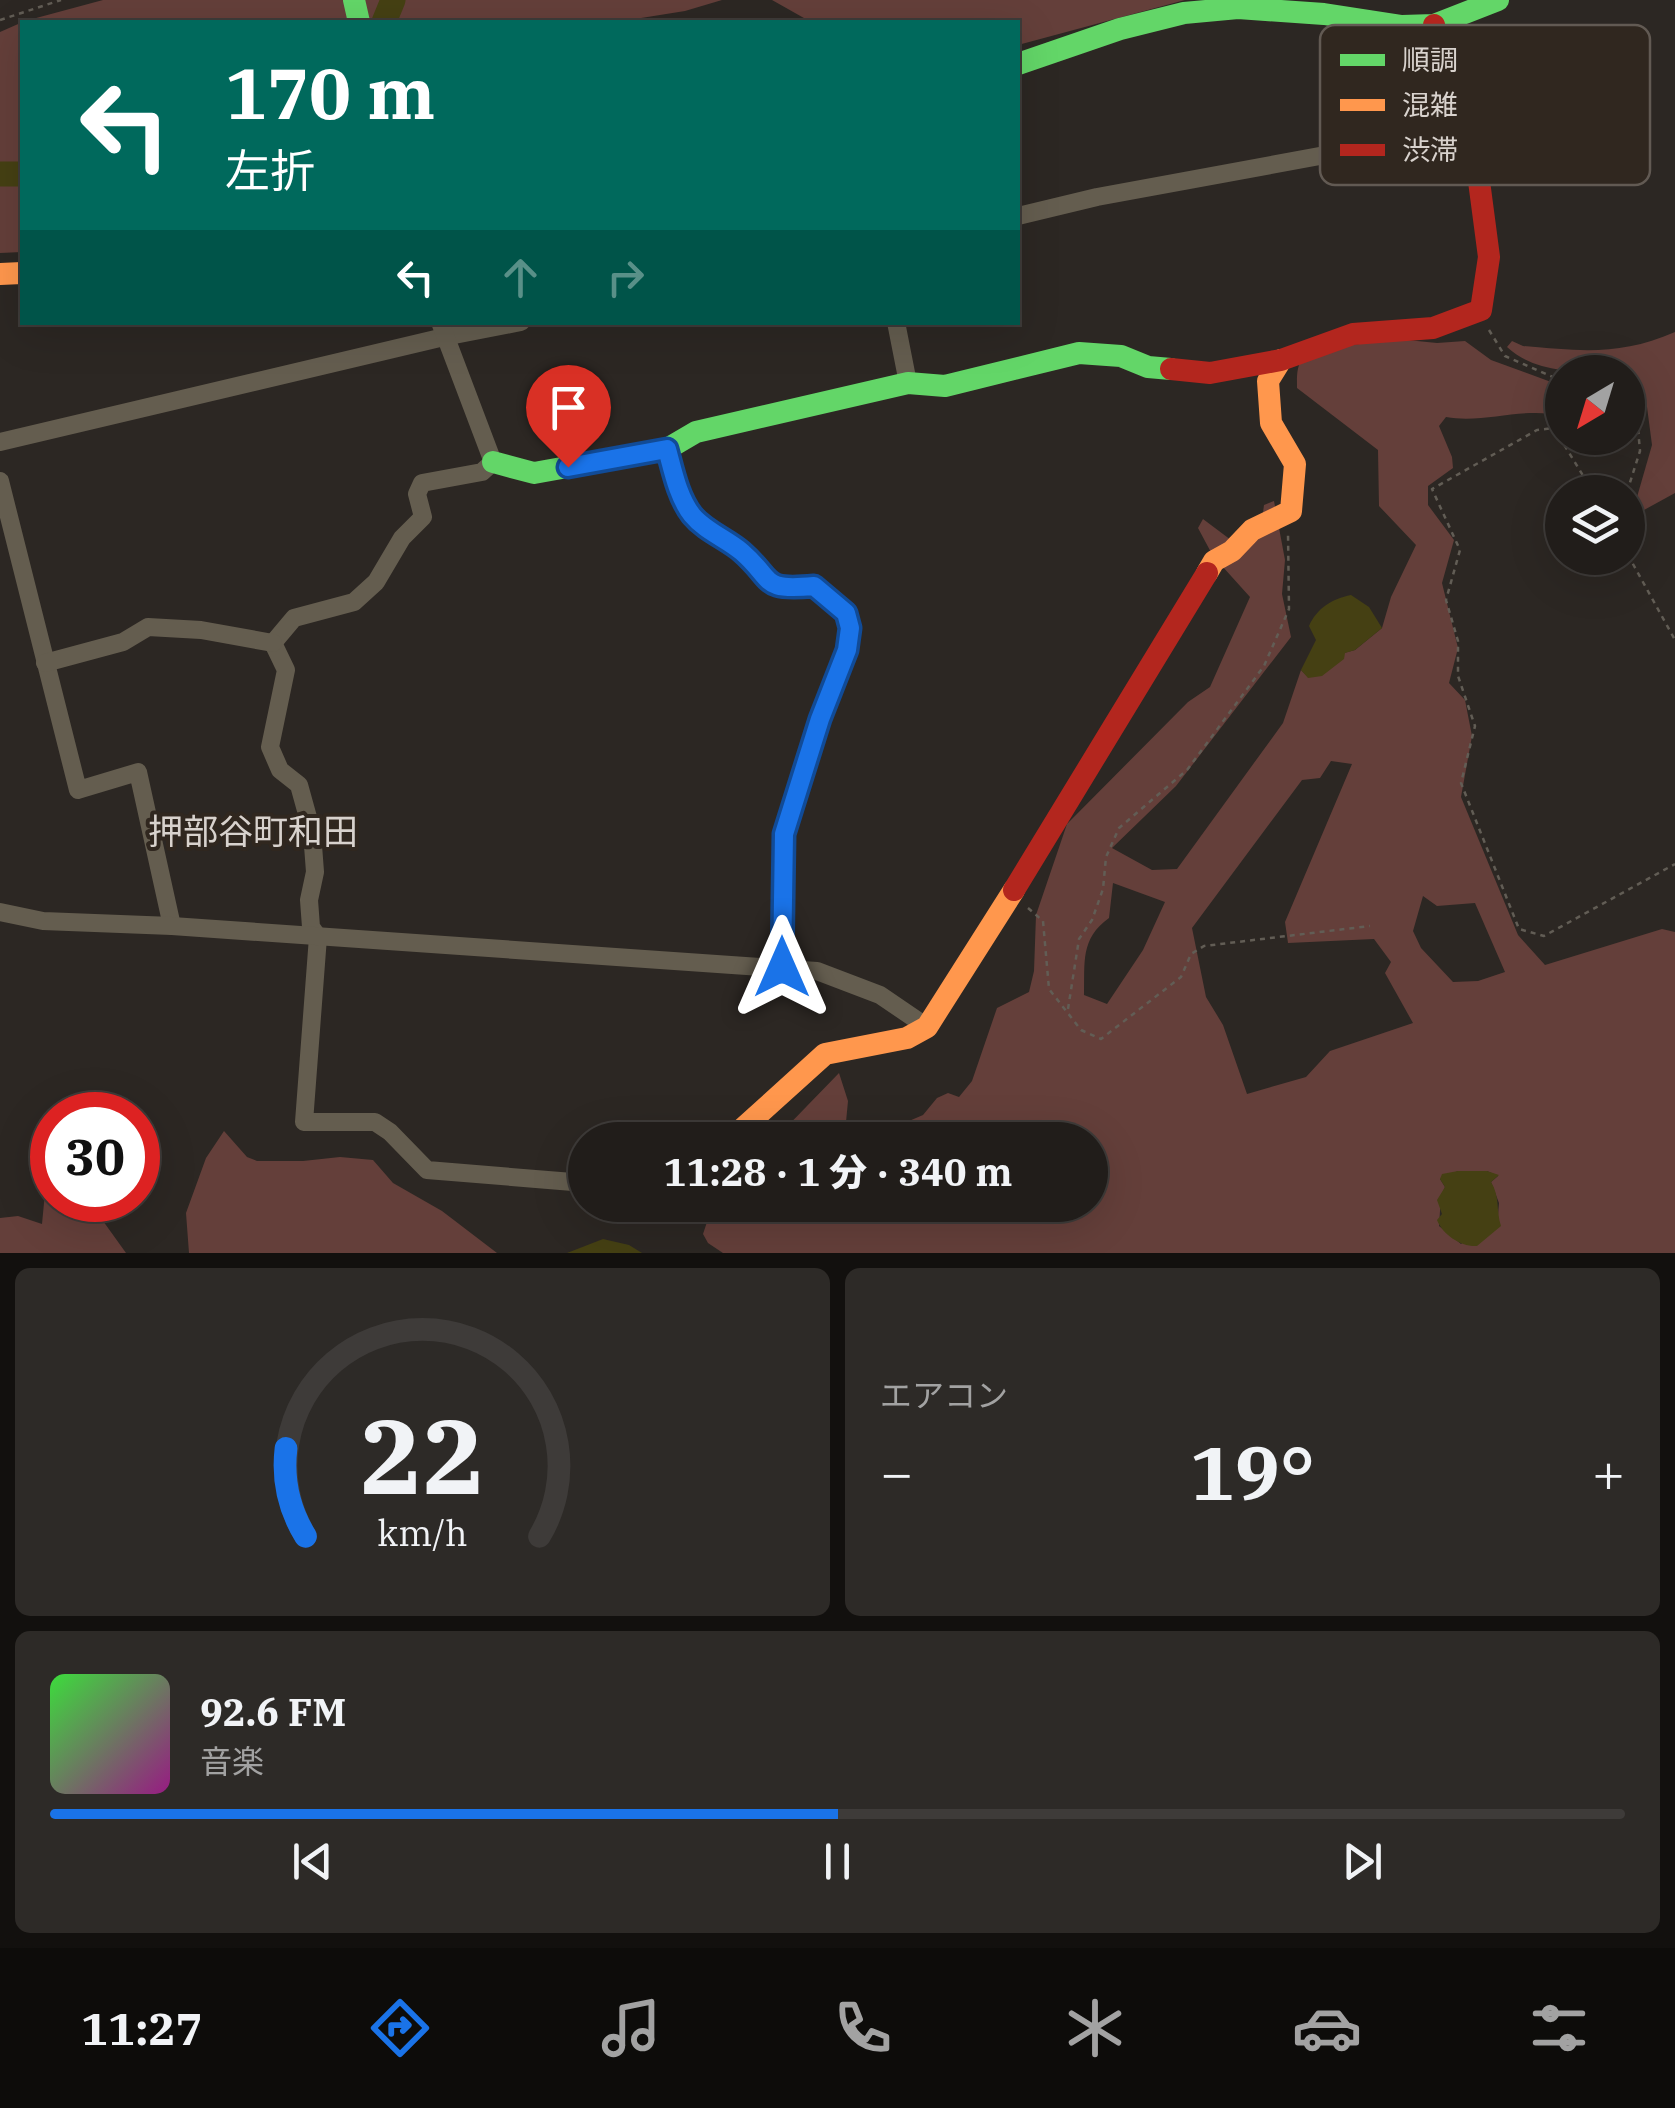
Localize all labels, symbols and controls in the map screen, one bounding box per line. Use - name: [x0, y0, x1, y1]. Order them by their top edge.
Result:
- legend: [1320, 25, 1650, 185]
- text: 順調: [1402, 41, 1458, 78]
- text: 170 m: [225, 47, 435, 138]
- icon: left: [60, 60, 190, 190]
- text: 混雑: [1402, 86, 1458, 123]
- text: 渋滞: [1402, 131, 1458, 168]
- text: 左折: [225, 141, 315, 199]
- icon: left: [388, 250, 443, 305]
- icon: ahead: [493, 250, 548, 305]
- icon: right: [598, 250, 653, 305]
- north arrow: [1545, 355, 1645, 455]
- map controls: [1545, 355, 1645, 575]
- pin: [526, 365, 611, 468]
- icon: arrive: [541, 380, 596, 435]
- button: layers: [1545, 475, 1645, 575]
- district label: 押部谷町和田: [148, 808, 358, 854]
- position arrow: [730, 915, 834, 1019]
- speed limit sign: 30: [30, 1092, 160, 1222]
- text: 11:28 · 1 分 · 340 m: [664, 1147, 1012, 1196]
- text: エアコン: [880, 1374, 1008, 1416]
- text: 22: [360, 1387, 485, 1523]
- text: 19°: [1190, 1423, 1315, 1521]
- text: −: [880, 1437, 913, 1508]
- text: +: [1592, 1437, 1625, 1508]
- text: km/h: [377, 1509, 468, 1556]
- text: 92.6 FM: [200, 1687, 346, 1736]
- text: 音楽: [200, 1740, 264, 1782]
- icon: previous: [285, 1834, 340, 1889]
- icon: pause: [810, 1834, 865, 1889]
- icon: next: [1335, 1834, 1390, 1889]
- icon: directions: [365, 1993, 435, 2063]
- icon: music: [596, 1993, 666, 2063]
- icon: phone: [828, 1993, 898, 2063]
- icon: climate: [1060, 1993, 1130, 2063]
- icon: car: [1292, 1993, 1362, 2063]
- icon: filters: [1524, 1993, 1594, 2063]
- text: 11:27: [81, 1999, 203, 2057]

